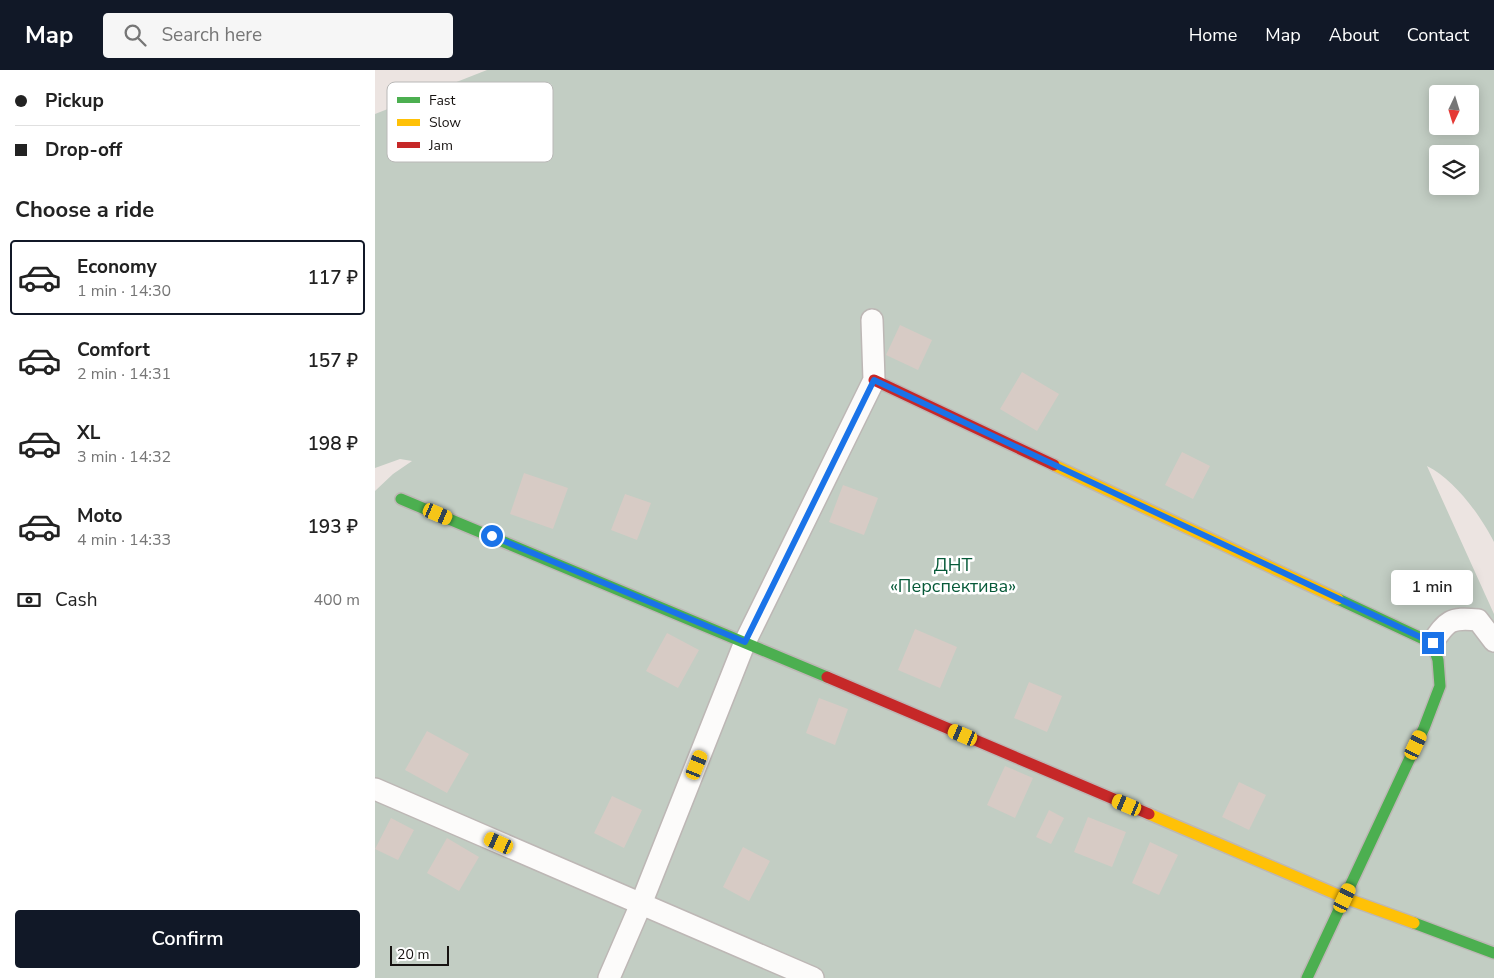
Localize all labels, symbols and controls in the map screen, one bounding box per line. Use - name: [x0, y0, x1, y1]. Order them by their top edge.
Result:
- search box: [103, 13, 453, 58]
- text: Map: [25, 19, 73, 51]
- icon: search: [121, 21, 149, 49]
- text: Search here: [161, 22, 262, 48]
- text: Home: [1189, 23, 1237, 47]
- text: Map: [1265, 23, 1301, 47]
- text: About: [1329, 23, 1379, 47]
- text: Contact: [1407, 23, 1469, 47]
- legend: [387, 82, 553, 162]
- north arrow: [1429, 85, 1479, 135]
- map controls: [1429, 85, 1479, 195]
- text: Pickup: [45, 88, 104, 114]
- text: Fast: [429, 91, 455, 110]
- text: Slow: [429, 113, 461, 132]
- text: Jam: [428, 136, 453, 155]
- text: Drop-off: [45, 137, 122, 163]
- button: layers: [1429, 145, 1479, 195]
- text: Choose a ride: [15, 195, 154, 225]
- text: Economy: [77, 254, 157, 280]
- icon: car: [17, 255, 62, 300]
- text: 117 ₽: [307, 265, 358, 291]
- text: 1 min · 14:30: [77, 280, 171, 302]
- text: Comfort: [77, 337, 150, 363]
- icon: car: [17, 338, 62, 383]
- text: 157 ₽: [307, 348, 358, 374]
- text: 2 min · 14:31: [77, 363, 171, 385]
- text: XL: [77, 420, 100, 446]
- icon: car: [17, 421, 62, 466]
- text: 198 ₽: [307, 431, 358, 457]
- text: 3 min · 14:32: [77, 446, 171, 468]
- car: [421, 501, 454, 527]
- text: Moto: [77, 503, 123, 529]
- icon: car: [17, 504, 62, 549]
- text: 193 ₽: [307, 514, 358, 540]
- route start: [481, 525, 503, 547]
- text: 4 min · 14:33: [77, 529, 171, 551]
- park label: ДНТ «Перспектива»: [890, 553, 1016, 598]
- callout: 1 min: [1392, 570, 1474, 606]
- text: 1 min: [1412, 576, 1452, 598]
- icon: cash: [15, 586, 43, 614]
- text: Cash: [55, 587, 97, 613]
- text: 400 m: [313, 589, 360, 611]
- route end: [1422, 632, 1444, 654]
- car: [946, 722, 979, 748]
- car: [1402, 728, 1429, 762]
- car: [684, 748, 709, 782]
- car: [1110, 792, 1143, 818]
- car: [482, 830, 515, 856]
- car: [1331, 881, 1358, 915]
- button: Confirm: [15, 910, 360, 968]
- scale bar: [390, 943, 449, 966]
- text: 20 m: [397, 945, 429, 964]

